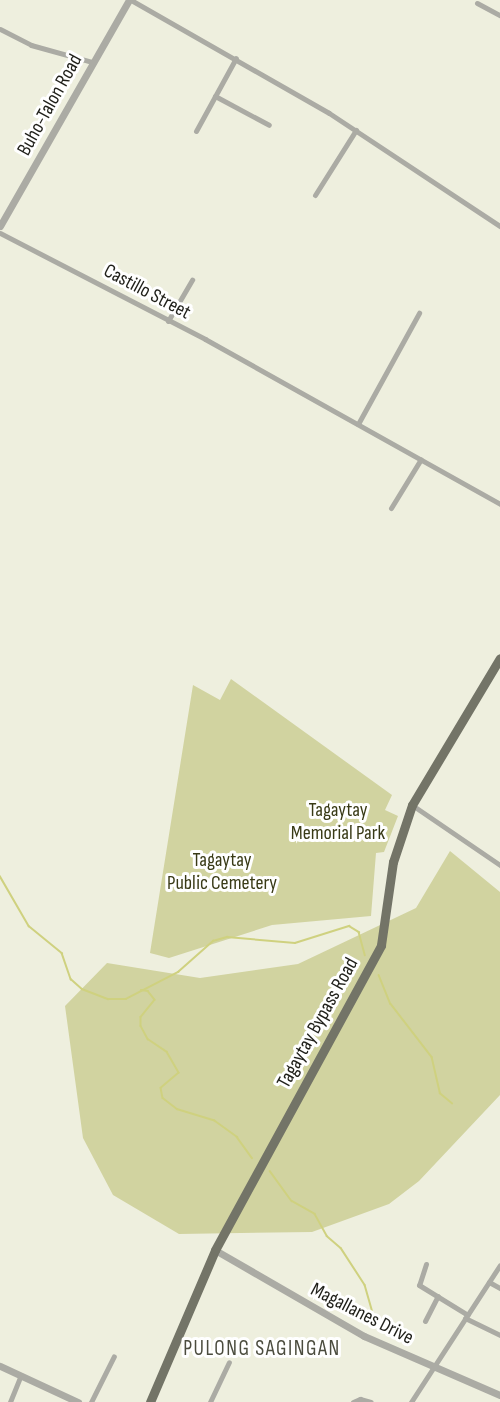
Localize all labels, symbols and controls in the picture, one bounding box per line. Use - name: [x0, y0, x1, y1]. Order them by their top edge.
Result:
- street label: Buho-Talon Road: [12, 50, 88, 160]
- street label: Castillo Street: [99, 259, 195, 325]
- park label: Tagaytay Memorial Park: [291, 798, 385, 845]
- park label: Tagaytay Public Cemetery: [167, 849, 277, 896]
- street label: Tagaytay Bypass Road: [272, 954, 364, 1092]
- street label: Magallanes Drive: [307, 1278, 417, 1350]
- district label: PULONG SAGINGAN: [183, 1336, 341, 1362]

